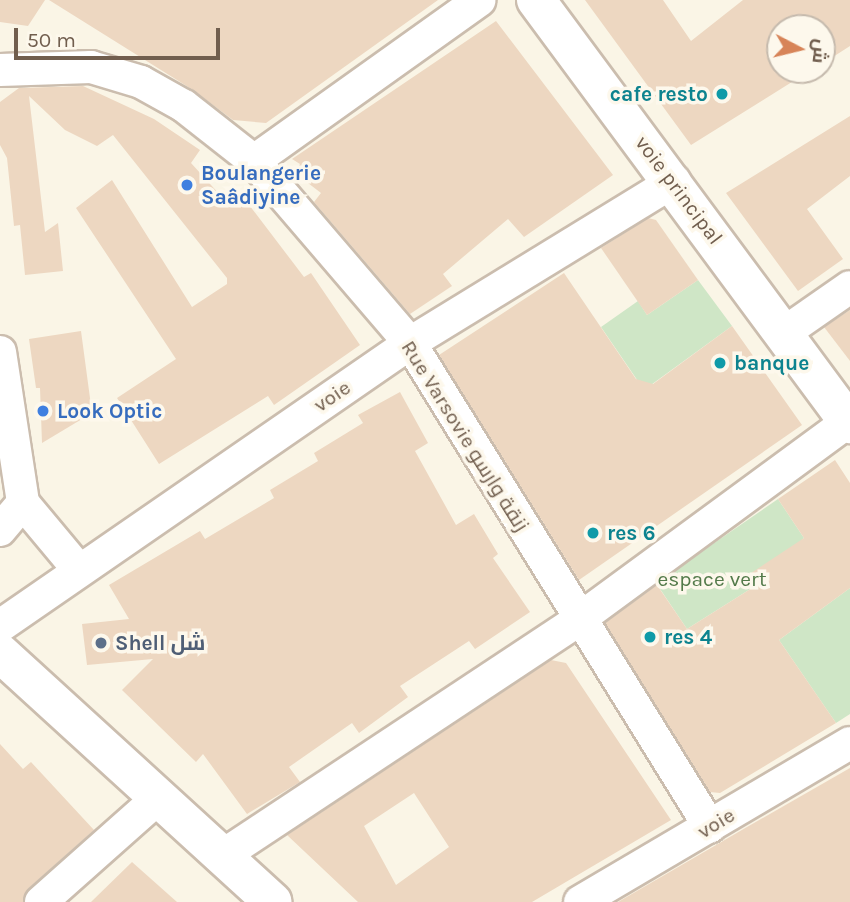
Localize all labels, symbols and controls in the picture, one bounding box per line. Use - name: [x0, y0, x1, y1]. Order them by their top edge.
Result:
- scale bar: [18, 14, 224, 58]
- north arrow: [766, 14, 836, 84]
- text: 50 m: [27, 28, 76, 52]
- text: ش: [807, 38, 832, 65]
- place label: cafe resto: [610, 81, 708, 107]
- marker: cafe resto: [714, 86, 730, 102]
- street label: voie principal: [630, 131, 728, 249]
- place label: Boulangerie Saâdiyine: [201, 160, 321, 210]
- marker: Boulangerie Saâdiyine: [179, 177, 195, 193]
- street label: Rue Varsovie زنقة وارسو: [396, 336, 534, 536]
- place label: banque: [734, 350, 809, 376]
- marker: banque: [712, 355, 728, 371]
- street label: voie: [309, 375, 355, 417]
- place label: Look Optic: [57, 398, 162, 424]
- marker: Look Optic: [35, 403, 51, 419]
- place label: res 6: [607, 520, 656, 546]
- marker: res 6: [585, 525, 601, 541]
- park label: espace vert: [657, 566, 767, 592]
- place label: res 4: [664, 624, 712, 650]
- marker: res 4: [642, 629, 658, 645]
- place label: Shell شل: [115, 630, 205, 656]
- marker: Shell شل: [93, 635, 109, 651]
- street label: voie: [693, 802, 739, 844]

